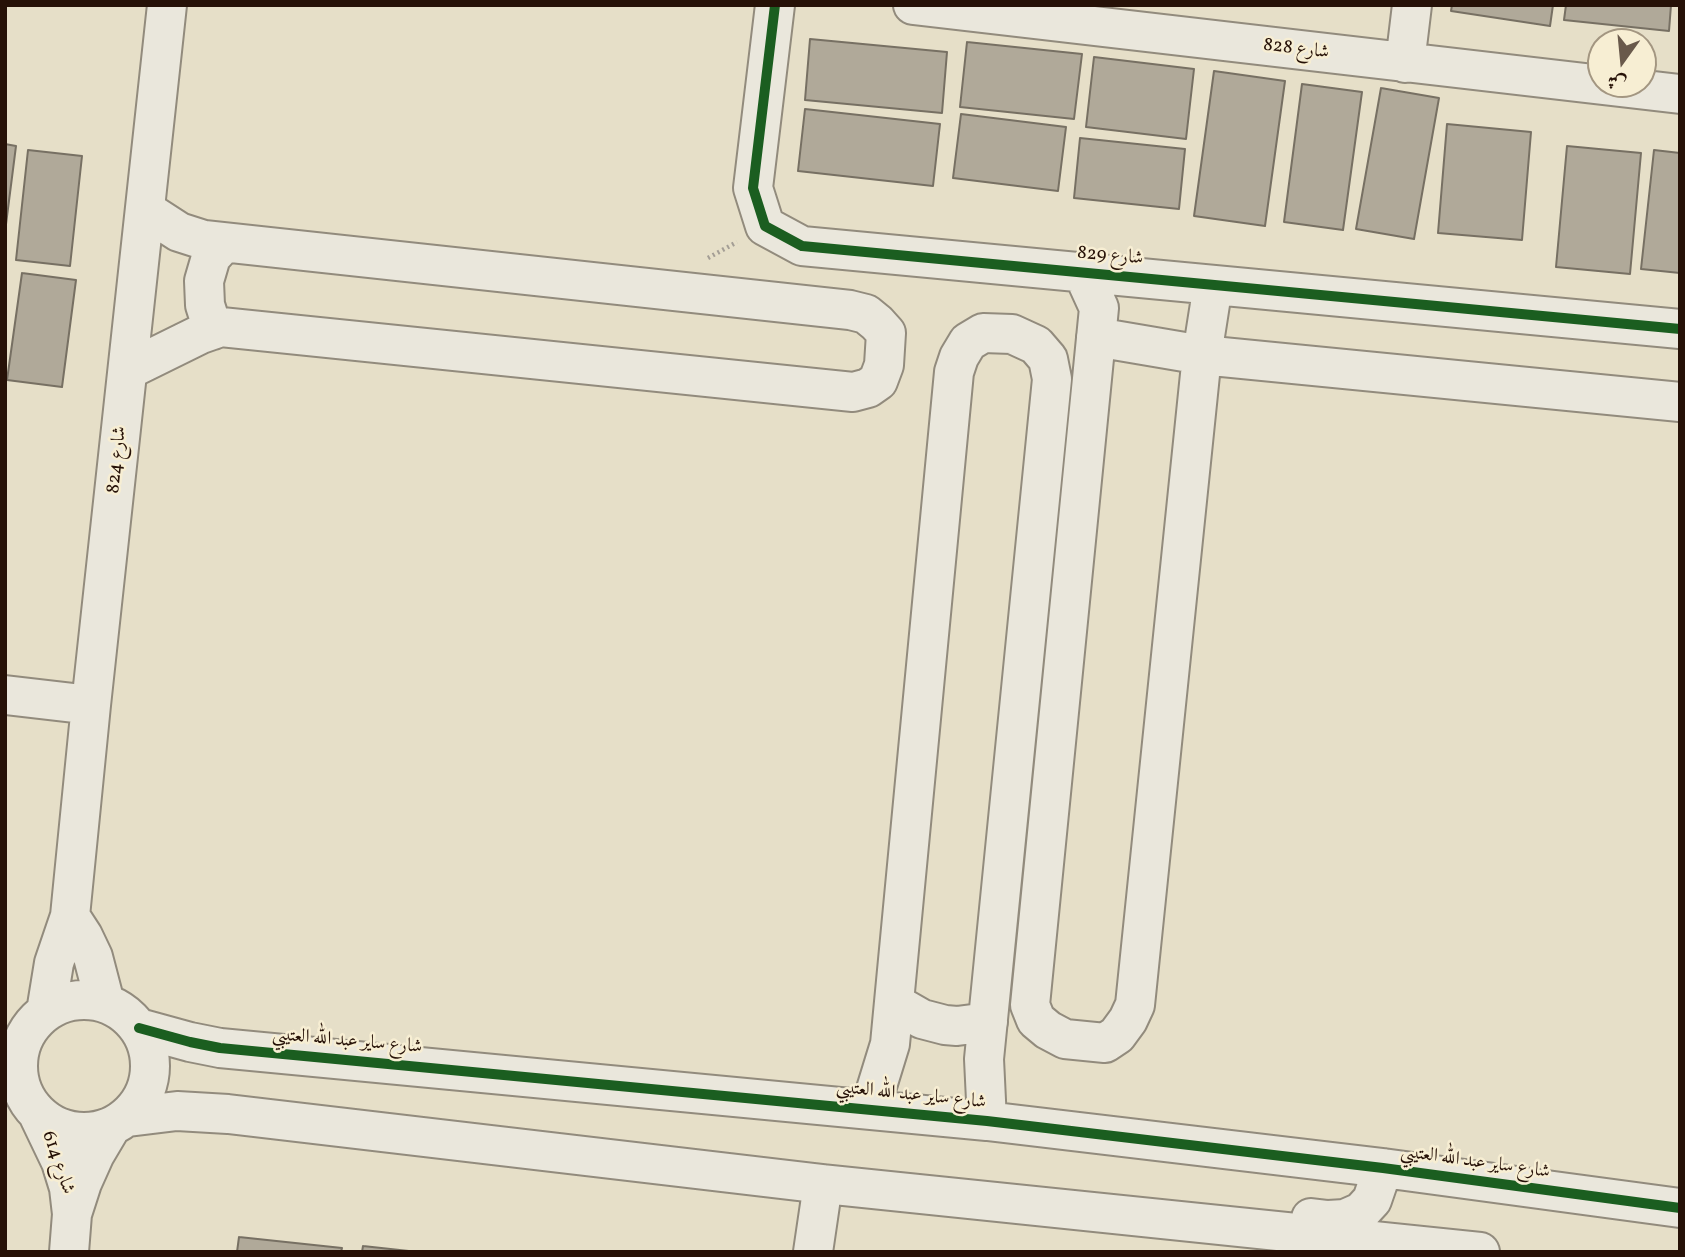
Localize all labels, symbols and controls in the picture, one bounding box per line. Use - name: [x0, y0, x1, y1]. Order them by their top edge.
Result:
- north arrow: [1587, 28, 1657, 98]
- street label: شارع 828: [1262, 35, 1330, 65]
- text: ش: [1605, 66, 1630, 96]
- street label: شارع 829: [1076, 243, 1144, 271]
- street label: شارع 824: [103, 425, 133, 495]
- street label: شارع ساير عبد الله العتيبي: [271, 1024, 423, 1060]
- street label: شارع ساير عبد الله العتيبي: [835, 1077, 987, 1115]
- street label: شارع 614: [36, 1129, 78, 1197]
- street label: شارع ساير عبد الله العتيبي: [1399, 1141, 1551, 1185]

